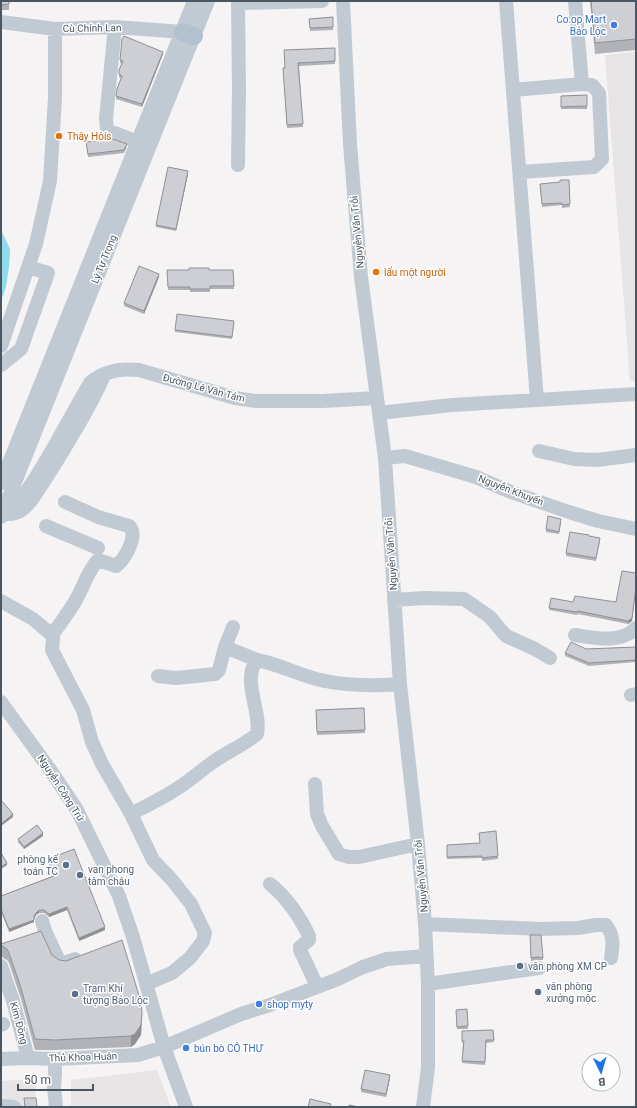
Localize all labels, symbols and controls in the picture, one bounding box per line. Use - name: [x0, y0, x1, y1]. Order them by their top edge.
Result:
- place label: Co.op Mart Bảo Lộc: [556, 14, 606, 38]
- marker: Co.op Mart Bảo Lộc: [609, 20, 619, 30]
- street label: Cù Chính Lan: [62, 22, 122, 34]
- marker: Thây Hôís: [54, 131, 64, 141]
- place label: Thây Hôís: [67, 131, 112, 142]
- street label: Nguyễn Văn Trỗi: [347, 195, 366, 269]
- street label: Lý Tự Trọng: [89, 233, 120, 285]
- place label: lẩu một người: [384, 266, 446, 279]
- marker: lẩu một người: [371, 267, 381, 277]
- street label: Đường Lê Văn Tám: [162, 372, 246, 404]
- street label: Nguyễn Khuyến: [477, 472, 546, 508]
- street label: Nguyễn Văn Trỗi: [382, 517, 399, 591]
- street label: Nguyễn Công Trứ: [35, 752, 88, 824]
- street label: Nguyễn Văn Trỗi: [411, 839, 430, 913]
- place label: phòng kế toán TC: [17, 853, 59, 877]
- marker: phòng kế toán TC: [61, 860, 71, 870]
- place label: van phong tâm châu: [88, 864, 134, 887]
- marker: van phong tâm châu: [75, 870, 85, 880]
- marker: văn phòng XM CP: [515, 961, 525, 971]
- place label: văn phòng XM CP: [528, 961, 607, 972]
- place label: văn phòng xưởng mộc: [546, 981, 596, 1005]
- place label: Trạm Khí tượng Bảo Lộc: [83, 983, 148, 1007]
- marker: văn phòng xưởng mộc: [533, 987, 543, 997]
- marker: Trạm Khí tượng Bảo Lộc: [70, 989, 80, 999]
- marker: shop myty: [254, 999, 264, 1009]
- place label: shop myty: [267, 999, 313, 1010]
- street label: Kim Đồng: [8, 1001, 30, 1045]
- place label: bún bò CÔ THƯ: [194, 1042, 264, 1054]
- marker: bún bò CÔ THƯ: [181, 1043, 191, 1053]
- street label: Thủ Khoa Huân: [49, 1050, 117, 1064]
- north arrow: [581, 1052, 621, 1092]
- scale bar: [18, 1066, 93, 1092]
- text: 50 m: [24, 1073, 51, 1087]
- text: B: [598, 1075, 606, 1088]

